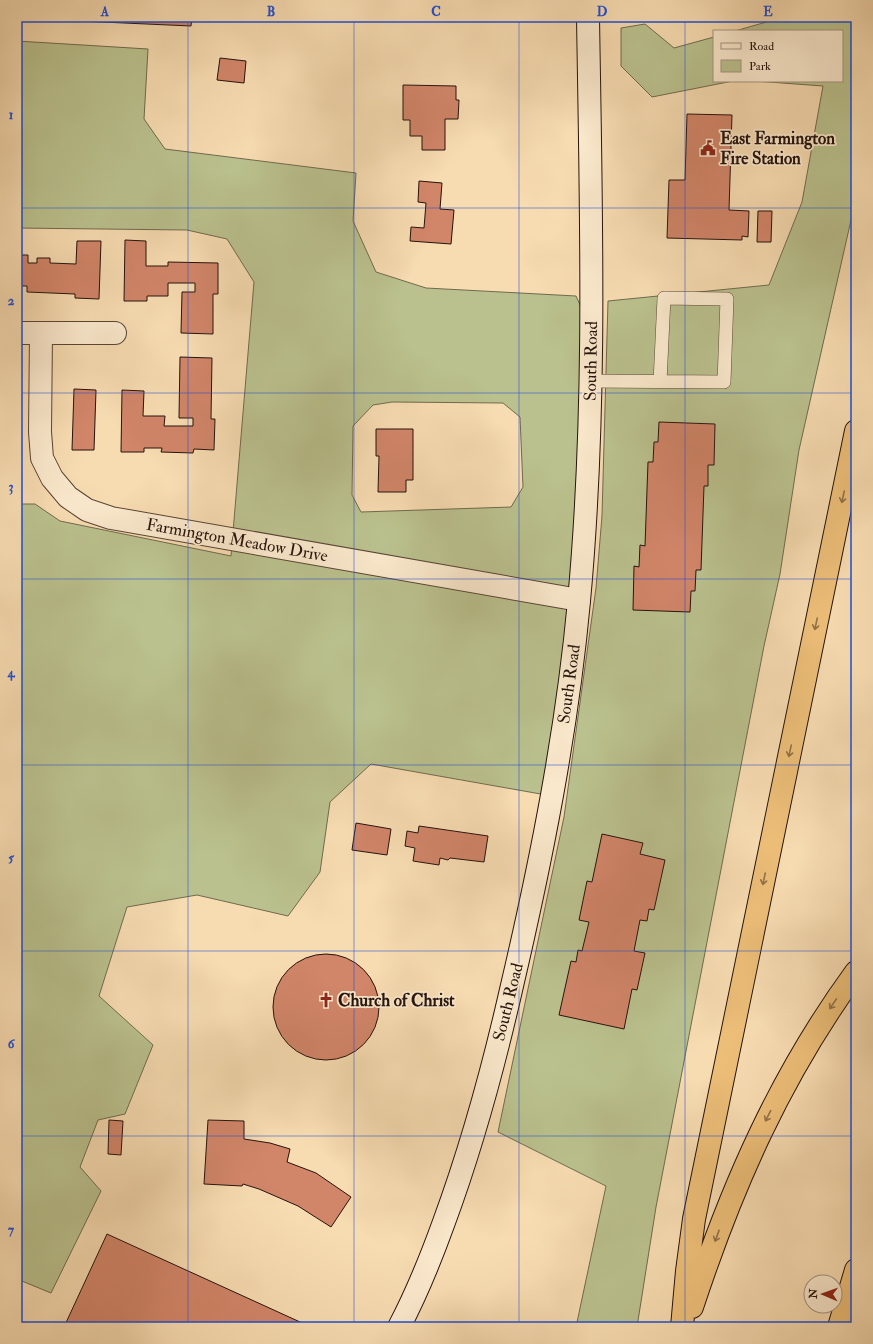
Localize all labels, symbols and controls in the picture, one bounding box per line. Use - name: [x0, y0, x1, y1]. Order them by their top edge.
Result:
- text: A: [100, 4, 110, 20]
- text: B: [267, 4, 275, 20]
- text: C: [431, 4, 441, 20]
- text: D: [597, 4, 608, 20]
- text: E: [763, 4, 773, 20]
- legend: [713, 30, 843, 82]
- text: Road: [749, 39, 774, 54]
- text: Park: [749, 59, 771, 74]
- text: 1: [9, 107, 14, 123]
- place label: East Farmington Fire Station: [720, 128, 835, 169]
- public building icon: East Farmington Fire Station: [699, 139, 717, 157]
- text: 2: [8, 293, 15, 309]
- street label: South Road: [580, 320, 602, 401]
- text: 3: [9, 479, 14, 495]
- one-way arrow: [838, 490, 846, 503]
- street label: Farmington Meadow Drive: [145, 514, 329, 566]
- one-way arrow: [812, 617, 820, 630]
- street label: South Road: [553, 642, 585, 725]
- text: 4: [6, 665, 15, 681]
- one-way arrow: [786, 745, 794, 758]
- text: 5: [8, 850, 14, 866]
- one-way arrow: [760, 872, 768, 885]
- street label: South Road: [488, 960, 528, 1043]
- place label: Church of Christ: [338, 990, 455, 1011]
- church icon: Church of Christ: [317, 991, 335, 1009]
- one-way arrow: [829, 998, 837, 1010]
- text: 6: [8, 1036, 16, 1052]
- one-way arrow: [764, 1110, 771, 1122]
- text: 7: [8, 1222, 15, 1238]
- one-way arrow: [712, 1229, 720, 1241]
- north arrow: [803, 1274, 843, 1314]
- text: N: [807, 1287, 820, 1300]

